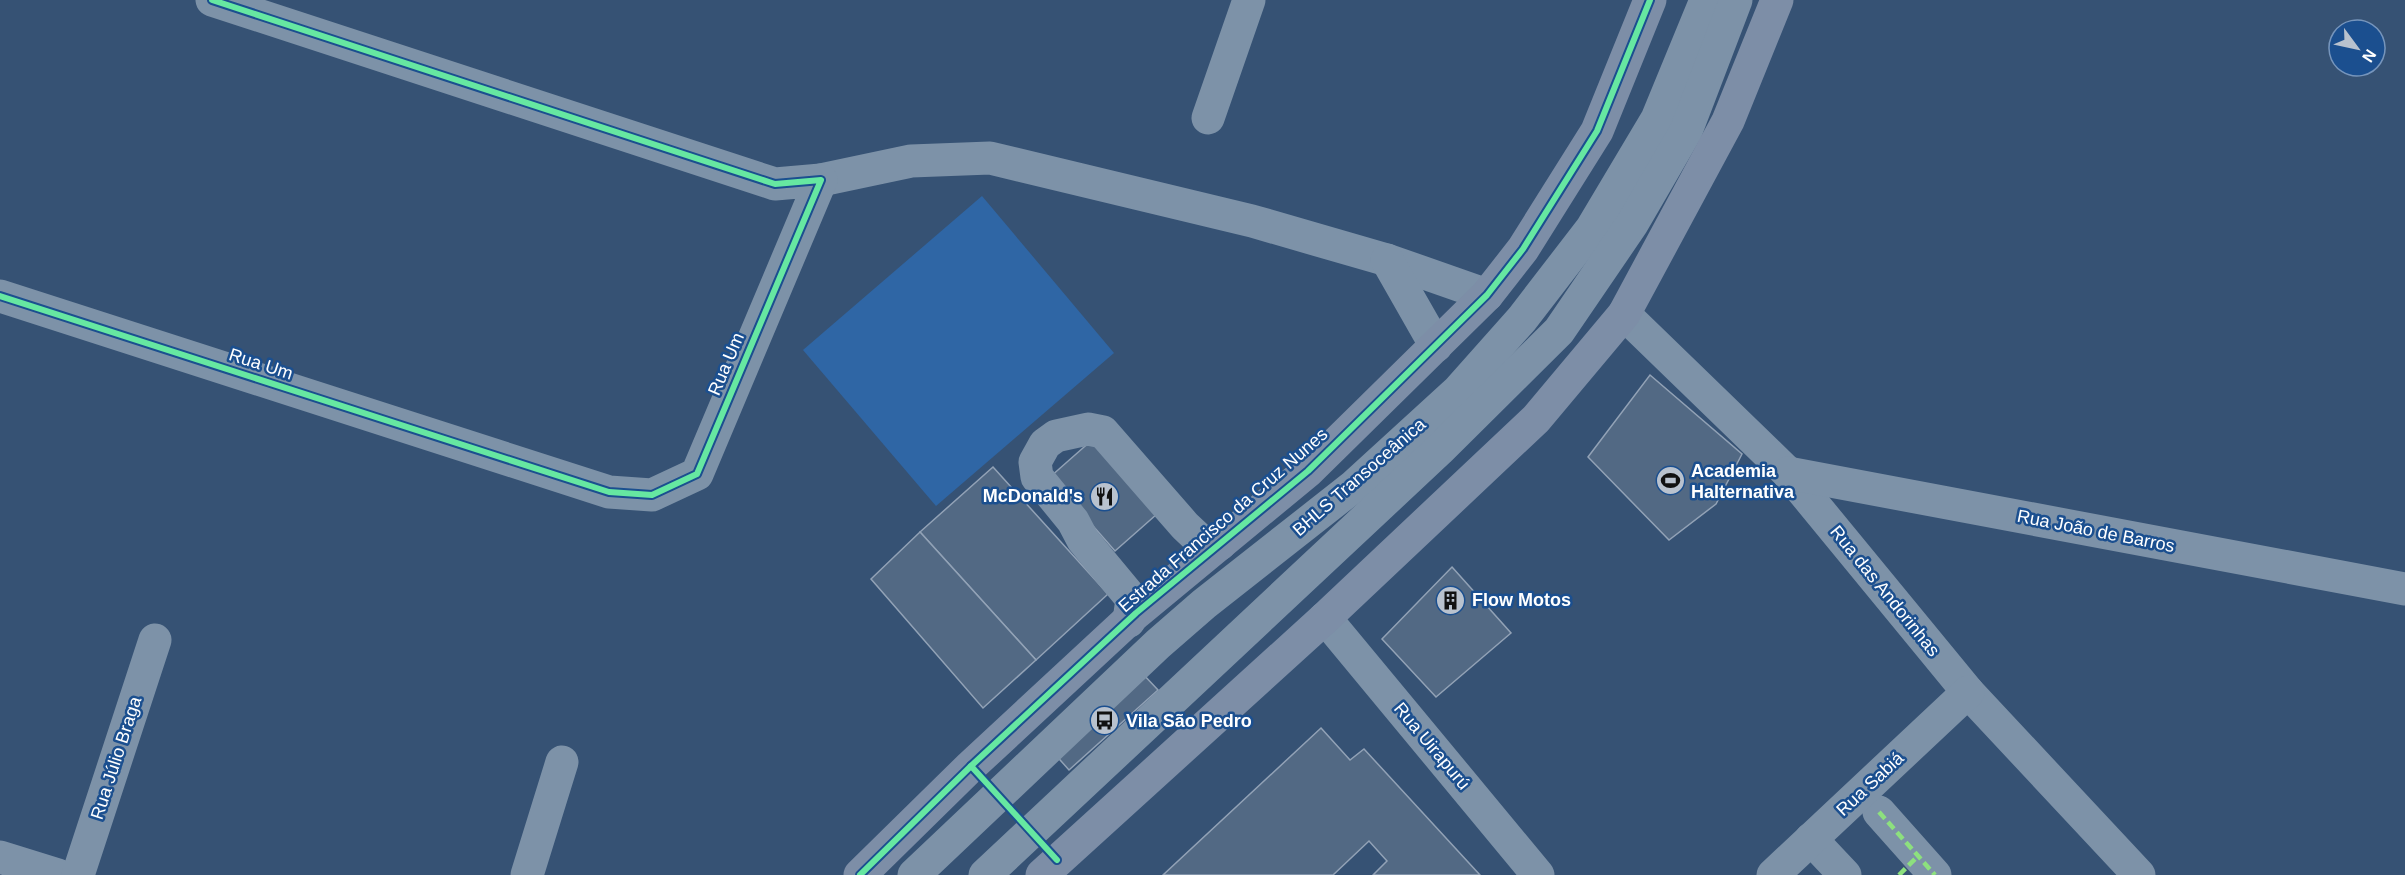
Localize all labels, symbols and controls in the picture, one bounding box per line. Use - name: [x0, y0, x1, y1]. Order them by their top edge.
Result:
- north arrow: [2327, 18, 2387, 78]
- text: N: [2359, 46, 2379, 65]
- street label: Rua Um: [704, 330, 748, 398]
- street label: Rua Um: [227, 344, 295, 384]
- street label: BHLS Transoceânica: [1289, 413, 1430, 540]
- street label: Estrada Francisco da Cruz Nunes: [1115, 424, 1331, 616]
- place label: Academia Halternativa: [1691, 461, 1795, 502]
- sports icon: Academia Halternativa: [1654, 465, 1686, 497]
- restaurant icon: McDonald's: [1088, 480, 1120, 512]
- place label: McDonald's: [983, 486, 1083, 506]
- street label: Rua João de Barros: [2016, 506, 2176, 556]
- street label: Rua das Andorinhas: [1826, 522, 1944, 660]
- building icon: Flow Motos: [1435, 584, 1467, 616]
- place label: Flow Motos: [1472, 590, 1571, 610]
- street label: Rua Júlio Braga: [87, 693, 146, 822]
- street label: Rua Uirapurú: [1390, 699, 1474, 793]
- bus stop icon: Vila São Pedro: [1089, 705, 1121, 737]
- place label: Vila São Pedro: [1126, 711, 1252, 731]
- street label: Rua Sabiá: [1832, 747, 1908, 820]

